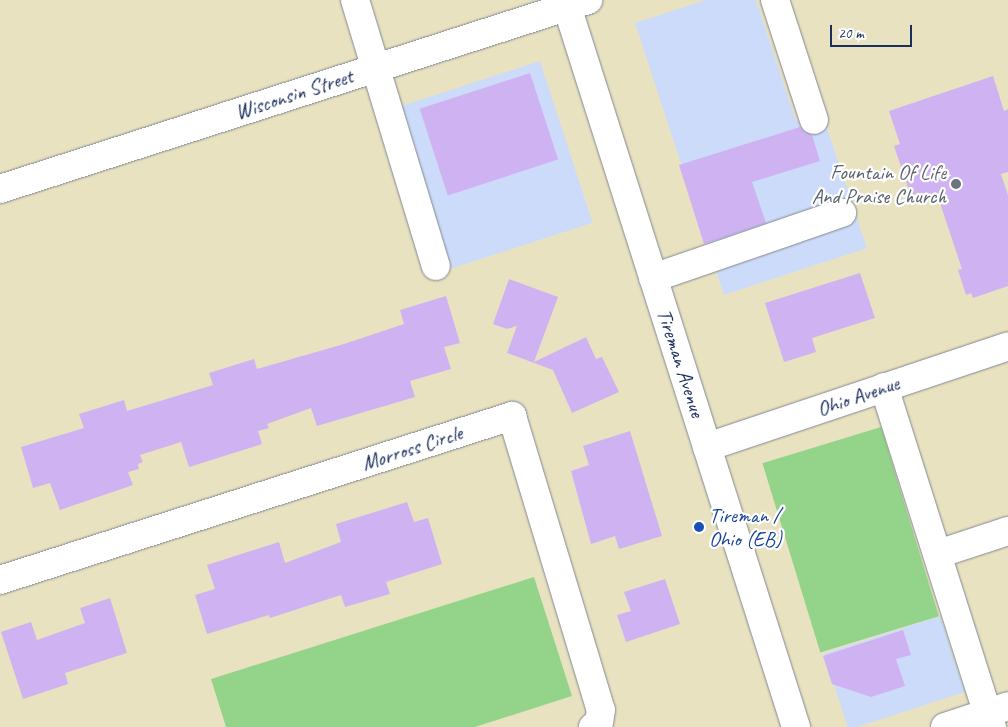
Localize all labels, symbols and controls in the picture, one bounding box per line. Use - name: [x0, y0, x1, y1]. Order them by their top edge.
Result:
- scale bar: [833, 15, 916, 47]
- text: 20 m: [838, 24, 864, 43]
- street label: Wisconsin Street: [232, 63, 356, 125]
- place label: Fountain Of Life And Praise Church: [811, 159, 946, 209]
- marker: Fountain Of Life And Praise Church: [950, 178, 962, 190]
- street label: Tireman Avenue: [652, 306, 710, 420]
- street label: Ohio Avenue: [814, 370, 902, 422]
- street label: Morross Circle: [359, 420, 465, 476]
- place label: Tireman / Ohio (EB): [709, 502, 782, 552]
- marker: Tireman / Ohio (EB): [693, 521, 705, 533]

